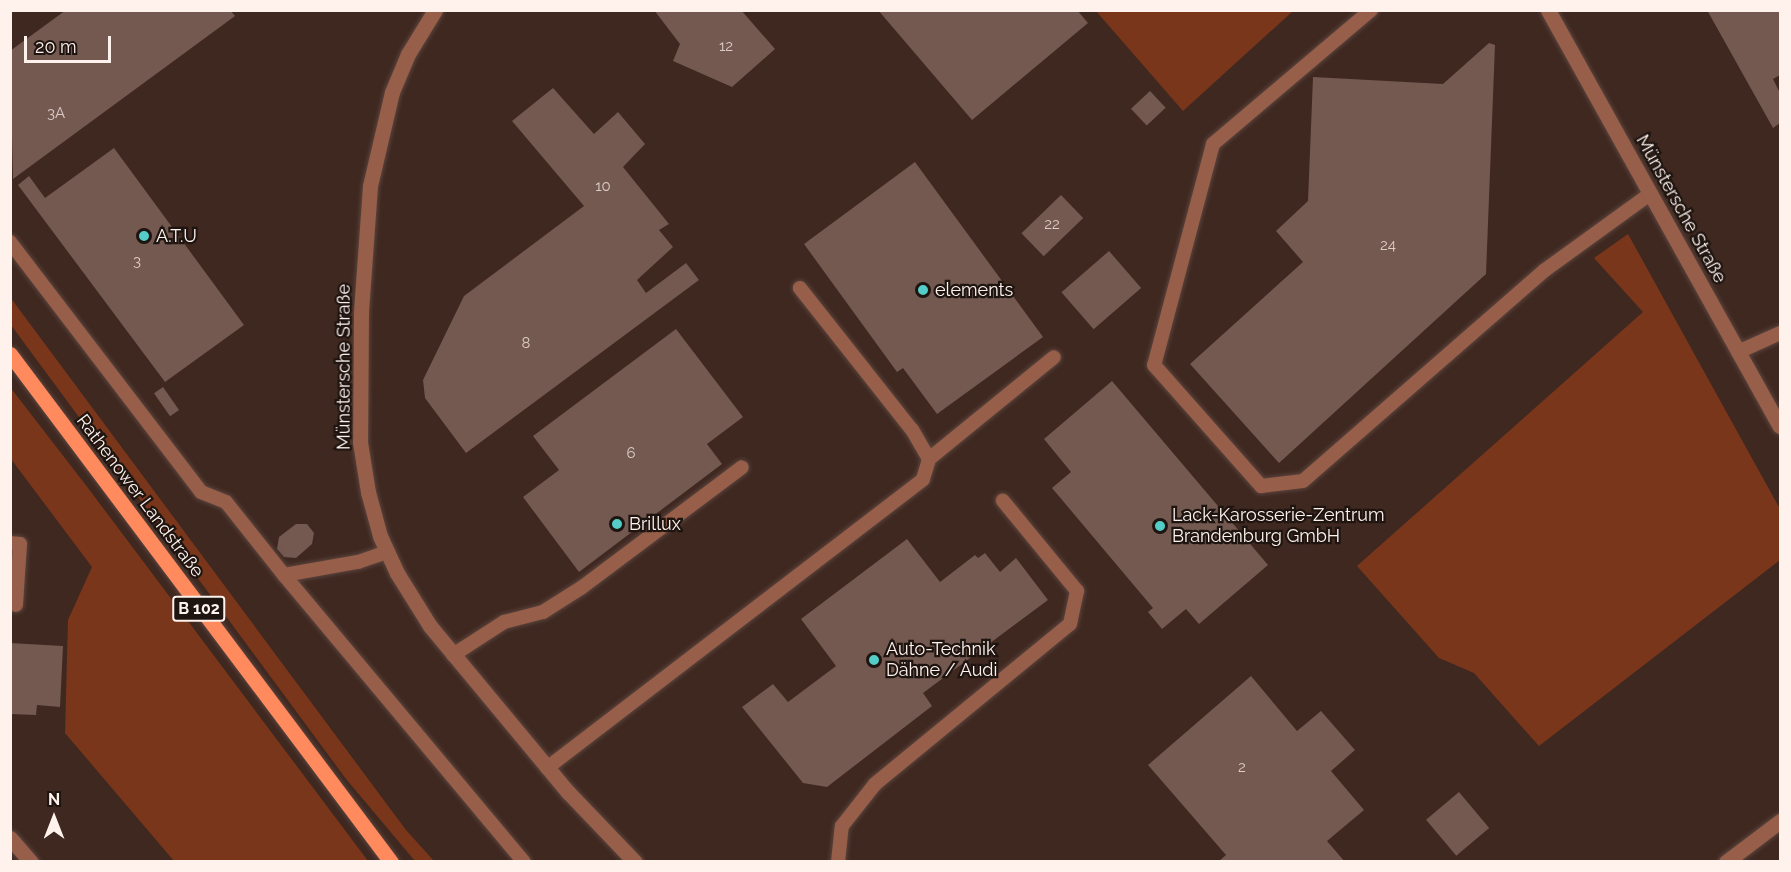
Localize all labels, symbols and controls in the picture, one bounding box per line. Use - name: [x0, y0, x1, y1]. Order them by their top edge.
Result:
- scale bar: [27, 24, 114, 62]
- text: 20 m: [35, 36, 77, 57]
- house number: 12: [719, 38, 733, 56]
- house number: 3A: [47, 105, 65, 123]
- street label: Münstersche Straße: [1631, 131, 1731, 287]
- house number: 10: [595, 178, 611, 196]
- house number: 22: [1044, 216, 1060, 234]
- place label: A.T.U: [156, 225, 197, 247]
- marker: A.T.U: [137, 229, 151, 243]
- house number: 24: [1380, 237, 1396, 255]
- house number: 3: [133, 253, 141, 271]
- place label: elements: [935, 279, 1013, 301]
- marker: elements: [916, 283, 930, 297]
- street label: Münstersche Straße: [333, 284, 355, 450]
- house number: 8: [522, 335, 530, 353]
- street label: Rathenower Landstraße: [72, 410, 208, 582]
- house number: 6: [626, 445, 636, 463]
- place label: Lack-Karosserie-Zentrum Brandenburg GmbH: [1172, 505, 1384, 548]
- place label: Brillux: [629, 513, 681, 535]
- marker: Brillux: [610, 517, 624, 531]
- marker: Lack-Karosserie-Zentrum Brandenburg GmbH: [1153, 519, 1167, 533]
- road number: B 102: [172, 596, 226, 622]
- place label: Auto-Technik Dähne / Audi: [886, 639, 998, 682]
- marker: Auto-Technik Dähne / Audi: [867, 653, 881, 667]
- house number: 2: [1238, 759, 1246, 777]
- north arrow: [24, 788, 84, 848]
- text: N: [48, 790, 60, 809]

